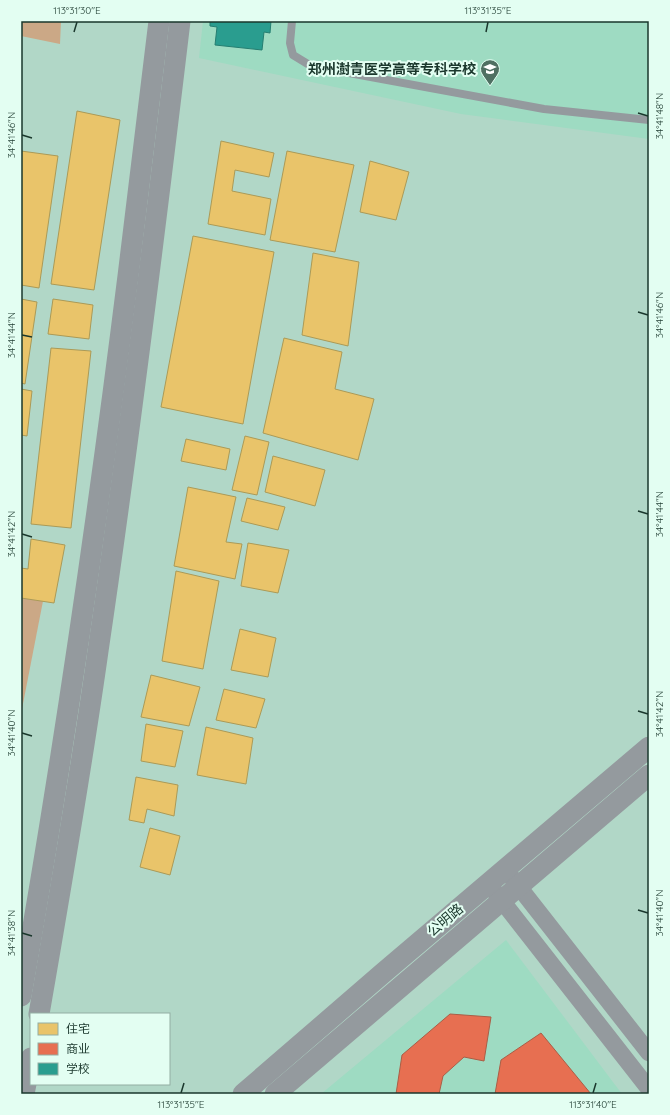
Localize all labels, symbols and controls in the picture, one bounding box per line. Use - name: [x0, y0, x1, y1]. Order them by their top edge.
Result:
- text: 113°31'30"E: [53, 4, 101, 17]
- text: 113°31'35"E: [464, 4, 512, 17]
- school or university icon: 郑州澍青医学高等专科学校: [479, 58, 501, 86]
- place label: 郑州澍青医学高等专科学校: [308, 60, 476, 78]
- text: 34°41'48"N: [653, 93, 666, 139]
- text: 34°41'46"N: [5, 112, 18, 158]
- text: 34°41'46"N: [653, 292, 666, 338]
- text: 34°41'44"N: [5, 312, 18, 358]
- text: 34°41'44"N: [653, 491, 666, 537]
- text: 34°41'42"N: [5, 511, 18, 557]
- text: 34°41'42"N: [653, 691, 666, 737]
- text: 34°41'40"N: [5, 710, 18, 757]
- text: 34°41'40"N: [653, 890, 666, 937]
- street label: 公明路: [423, 900, 467, 940]
- text: 34°41'38"N: [5, 910, 18, 956]
- legend: [30, 1013, 170, 1085]
- text: 住宅: [66, 1021, 90, 1036]
- text: 商业: [66, 1041, 90, 1056]
- text: 学校: [66, 1061, 90, 1076]
- text: 113°31'35"E: [157, 1098, 205, 1111]
- text: 113°31'40"E: [569, 1098, 617, 1111]

